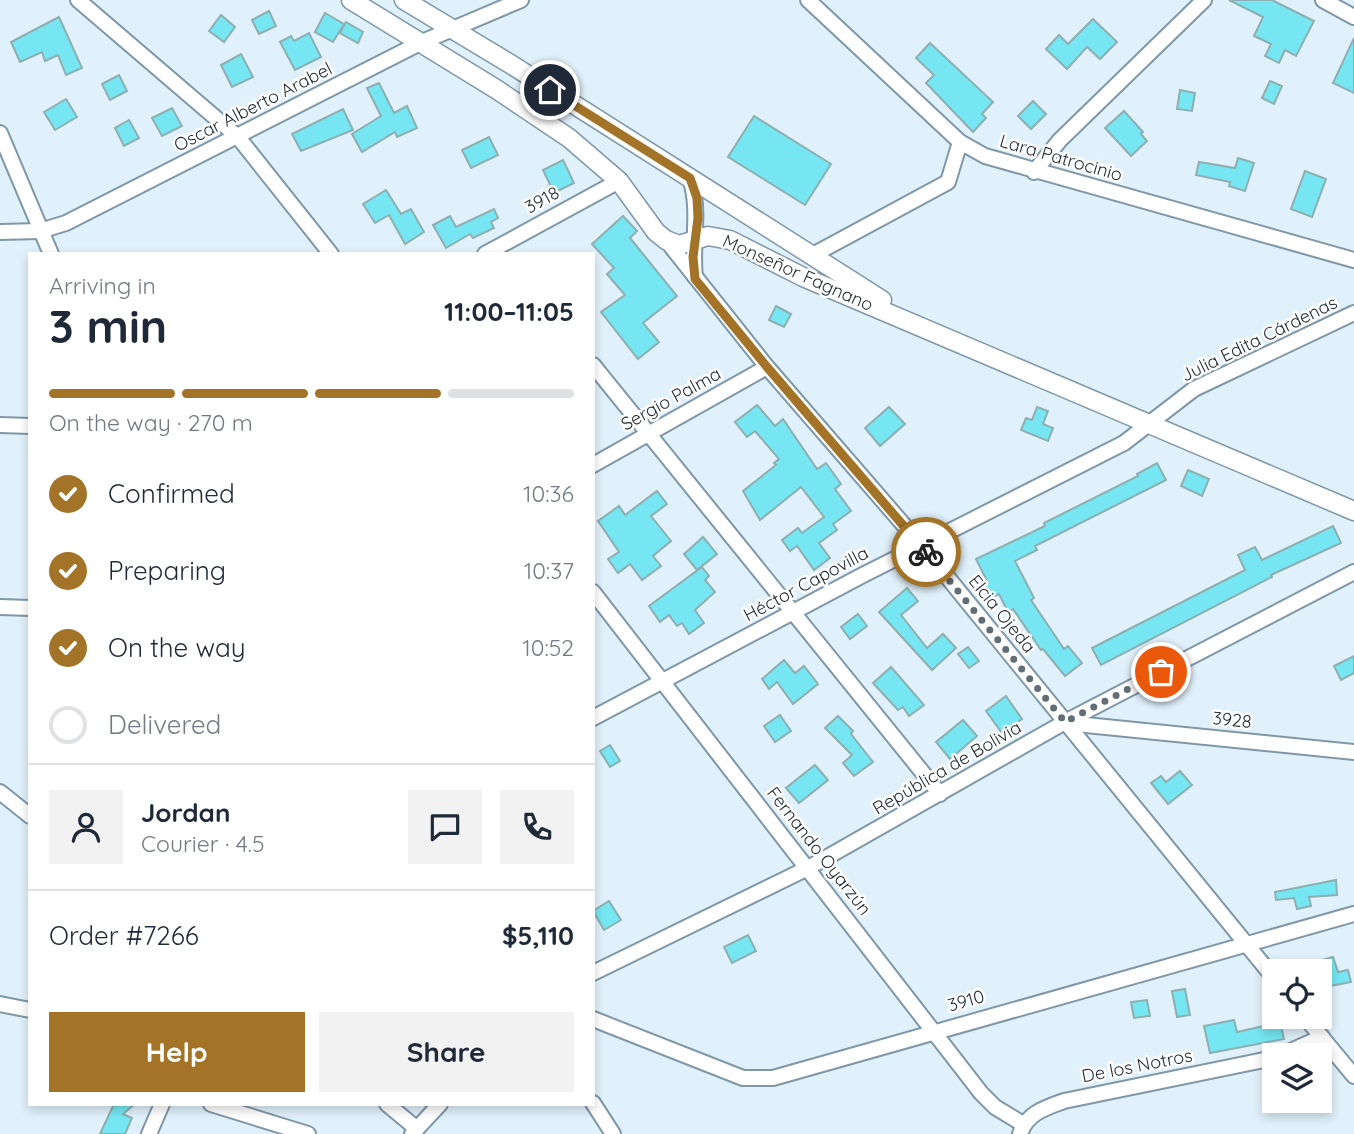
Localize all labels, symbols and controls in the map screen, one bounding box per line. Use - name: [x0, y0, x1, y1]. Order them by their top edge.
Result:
- street label: Oscar Alberto Arabel: [170, 57, 336, 156]
- pin: [520, 60, 580, 120]
- icon: home: [531, 71, 569, 109]
- street label: Lara Patrocinio: [997, 129, 1125, 186]
- street label: 3918: [520, 181, 563, 218]
- street label: Monseñor Fagnano: [719, 229, 877, 316]
- text: Arriving in: [49, 271, 156, 300]
- street label: Julia Edita Cárdenas: [1177, 291, 1341, 386]
- text: 11:00–11:05: [444, 295, 574, 328]
- text: 3 min: [49, 297, 167, 355]
- street label: Sergio Palma: [617, 362, 725, 435]
- text: On the way · 270 m: [49, 408, 253, 437]
- icon: check: [49, 475, 87, 513]
- text: Confirmed: [108, 477, 235, 510]
- text: 10:36: [523, 479, 574, 508]
- courier: [891, 517, 961, 587]
- icon: bike: [907, 533, 945, 571]
- street label: Héctor Capovilla: [739, 541, 872, 626]
- icon: check: [49, 552, 87, 590]
- text: Preparing: [108, 554, 226, 587]
- text: 10:37: [524, 556, 574, 585]
- street label: Elcia Ojeda: [964, 570, 1041, 657]
- icon: check: [49, 629, 87, 667]
- text: On the way: [108, 631, 246, 664]
- text: 10:52: [522, 633, 574, 662]
- pin: [1131, 642, 1191, 702]
- icon: bag: [1142, 653, 1180, 691]
- street label: 3928: [1211, 706, 1253, 733]
- text: Delivered: [108, 708, 221, 741]
- street label: República de Bolivia: [868, 716, 1025, 820]
- street label: Fernando Oyarzún: [762, 782, 877, 919]
- button: person: [49, 790, 123, 864]
- button: chat: [408, 790, 482, 864]
- button: phone: [500, 790, 574, 864]
- text: Jordan: [141, 796, 230, 829]
- text: Courier · 4.5: [141, 829, 265, 858]
- text: Order #7266: [49, 919, 199, 952]
- text: $5,110: [502, 919, 574, 952]
- map controls: [1262, 959, 1332, 1113]
- button: locate: [1262, 959, 1332, 1029]
- street label: 3910: [945, 984, 987, 1017]
- button: Help: [49, 1012, 305, 1092]
- button: Share: [319, 1012, 574, 1092]
- button: layers: [1262, 1043, 1332, 1113]
- street label: De los Notros: [1080, 1044, 1194, 1088]

